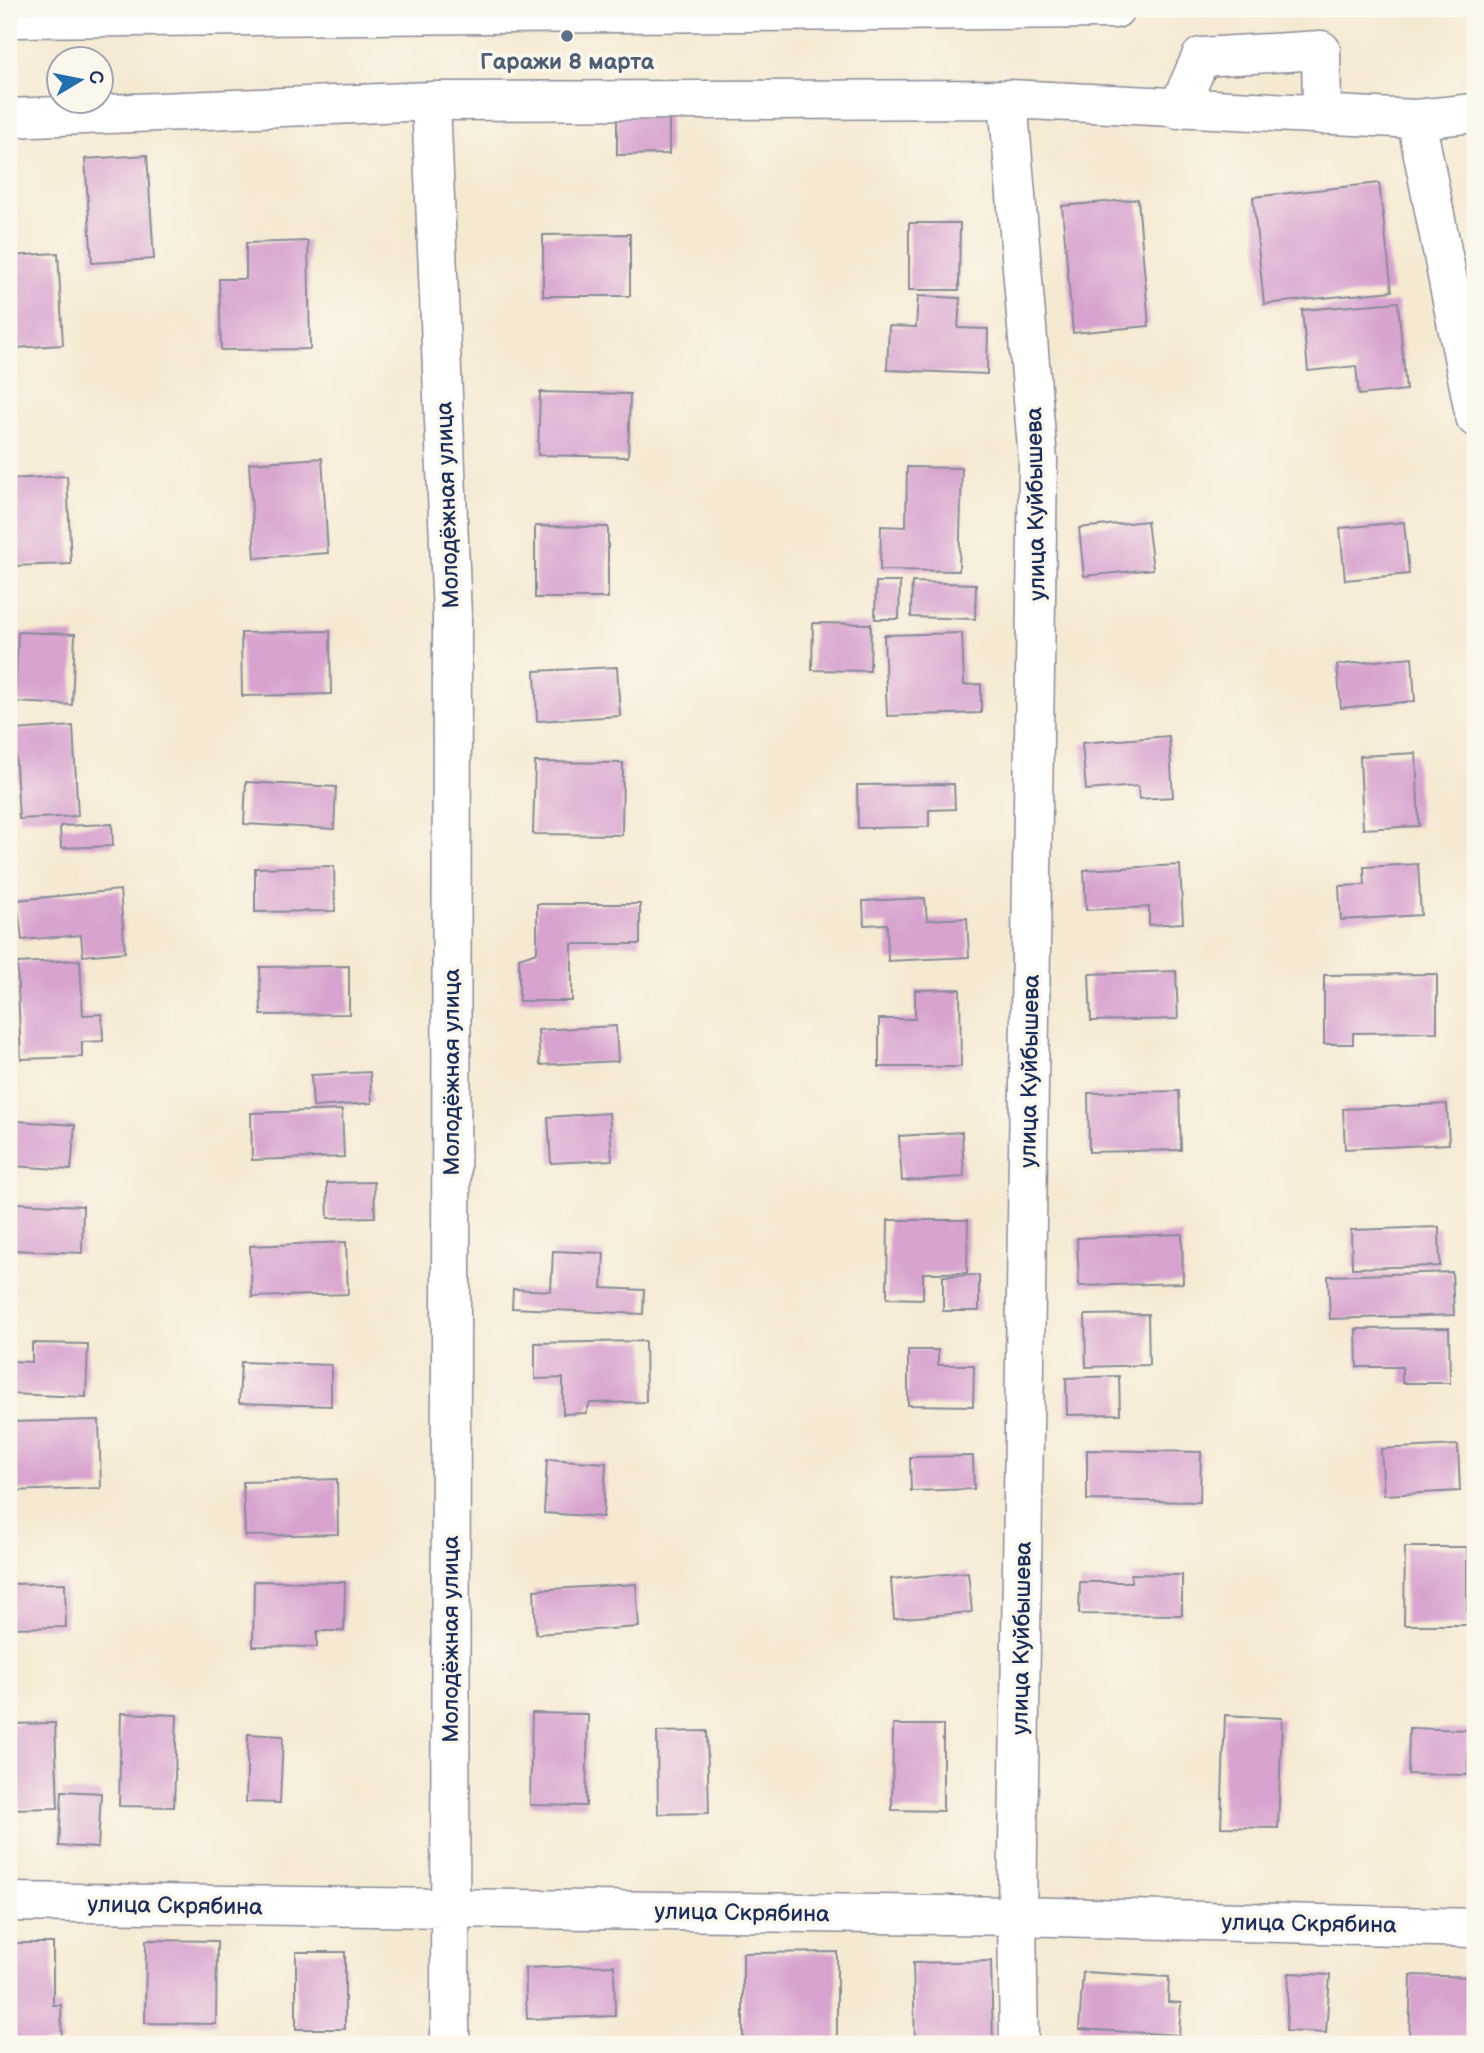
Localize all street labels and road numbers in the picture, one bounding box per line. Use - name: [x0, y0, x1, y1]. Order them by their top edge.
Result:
- street label: Молодёжная улица: [430, 400, 466, 609]
- street label: улица Куйбышева: [1020, 406, 1052, 601]
- street label: Молодёжная улица: [438, 968, 466, 1176]
- street label: улица Куйбышева: [1014, 974, 1046, 1168]
- street label: Молодёжная улица: [437, 1535, 465, 1743]
- street label: улица Куйбышева: [1006, 1541, 1038, 1735]
- street label: улица Скрябина: [87, 1890, 263, 1922]
- street label: улица Скрябина: [654, 1897, 830, 1929]
- street label: улица Скрябина: [1221, 1908, 1397, 1940]

